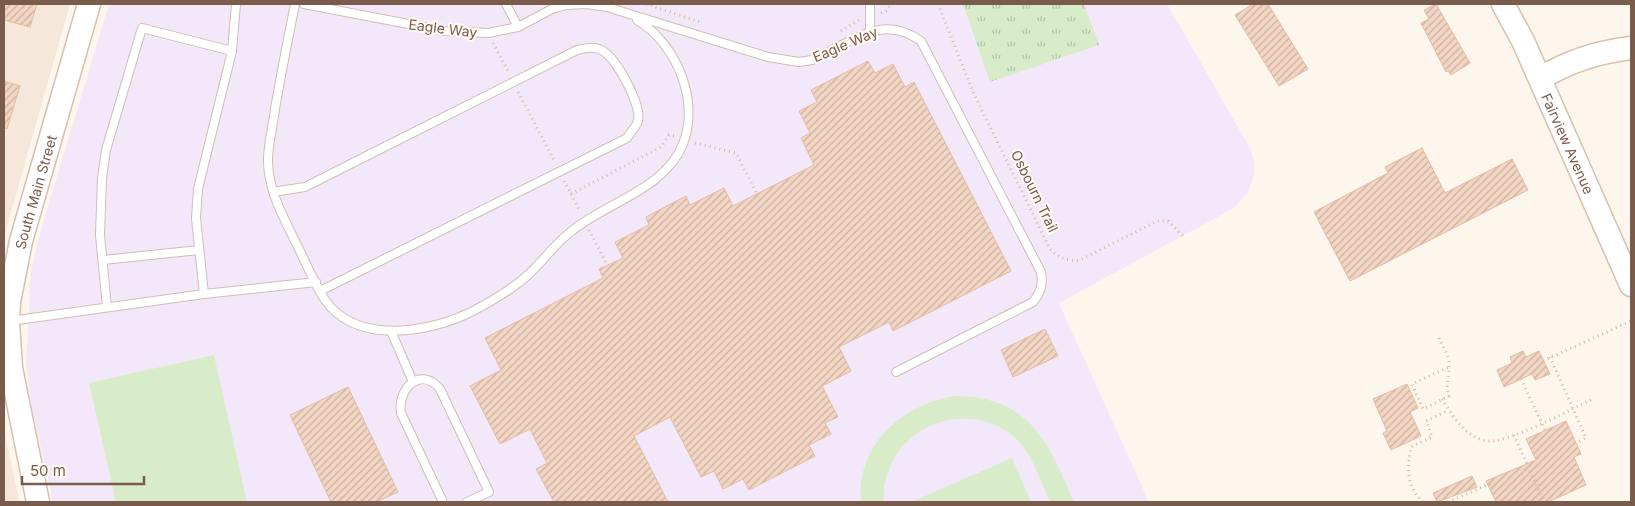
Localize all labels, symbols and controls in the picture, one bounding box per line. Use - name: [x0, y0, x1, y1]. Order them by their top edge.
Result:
- street label: Eagle Way: [408, 15, 478, 41]
- street label: Eagle Way: [810, 23, 880, 65]
- street label: Fairview Avenue: [1539, 90, 1598, 196]
- street label: South Main Street: [11, 132, 60, 251]
- street label: Osbourn Trail: [1008, 147, 1062, 235]
- scale bar: [22, 454, 145, 486]
- text: 50 m: [30, 461, 66, 480]

